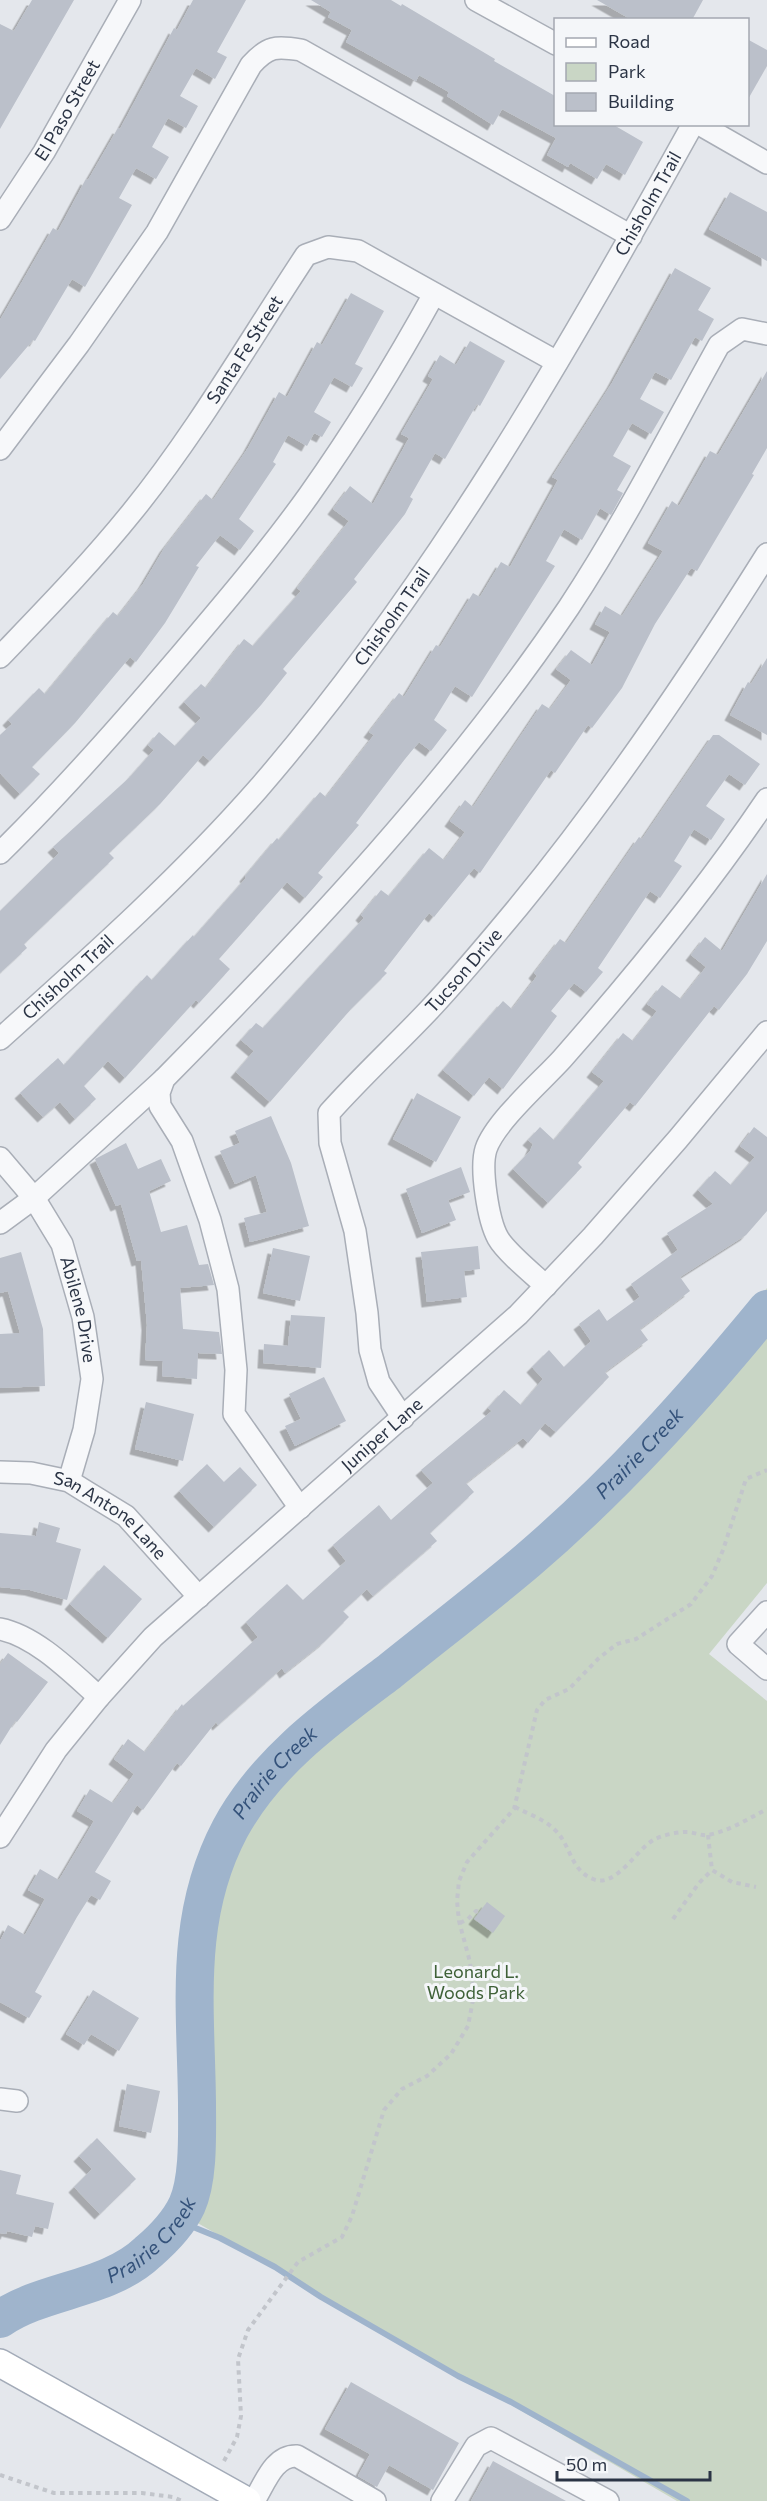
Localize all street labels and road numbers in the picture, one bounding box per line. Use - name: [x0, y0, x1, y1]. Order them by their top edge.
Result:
- street label: El Paso Street: [29, 55, 104, 165]
- street label: Chisholm Trail: [609, 147, 685, 259]
- street label: Santa Fe Street: [201, 291, 287, 408]
- street label: Chisholm Trail: [349, 563, 434, 670]
- street label: Tucson Drive: [420, 923, 506, 1017]
- street label: Chisholm Trail: [17, 929, 118, 1024]
- street label: Abilene Drive: [56, 1254, 101, 1364]
- street label: Juniper Lane: [336, 1393, 426, 1476]
- street label: San Antone Lane: [52, 1466, 172, 1564]

